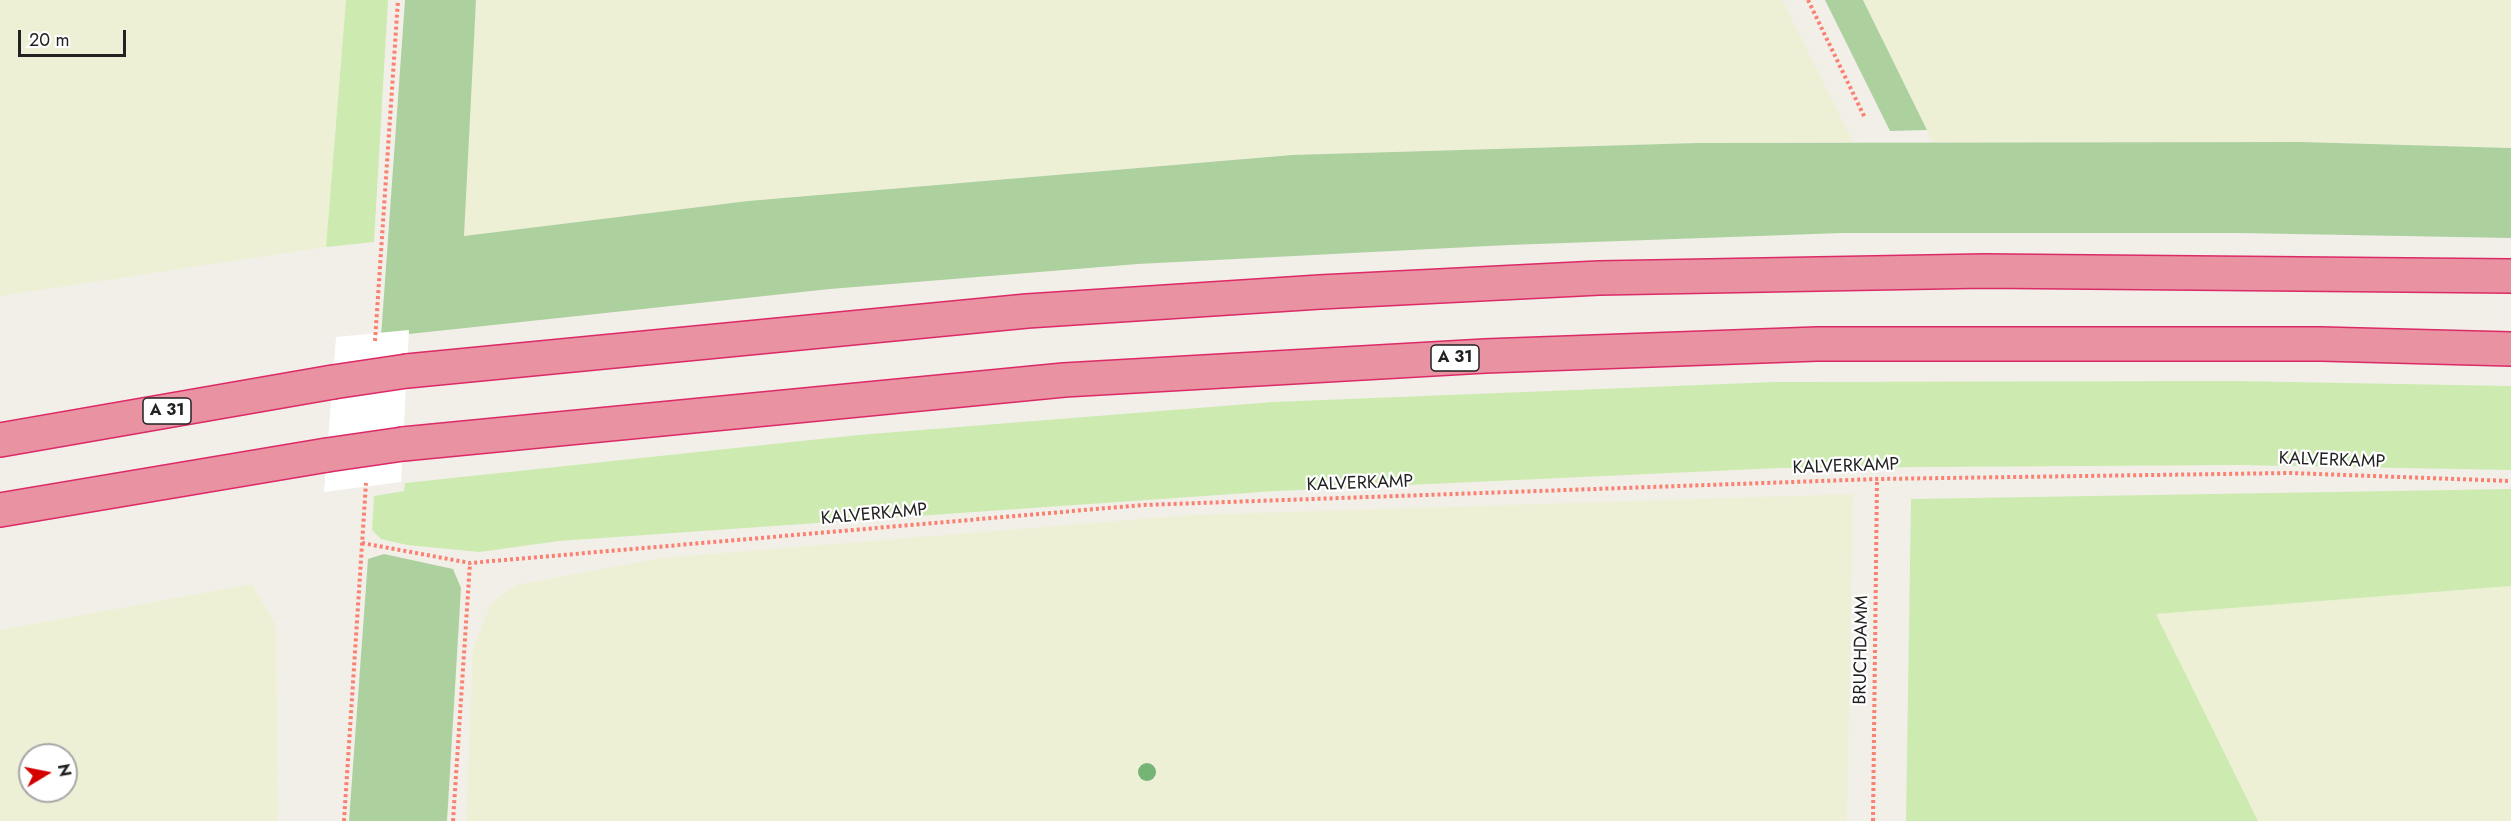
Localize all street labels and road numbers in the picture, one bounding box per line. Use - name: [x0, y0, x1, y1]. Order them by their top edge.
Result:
- road number: A 31: [1431, 345, 1479, 371]
- road number: A 31: [143, 398, 191, 424]
- street label: KALVERKAMP: [2278, 448, 2386, 474]
- street label: KALVERKAMP: [1792, 454, 1900, 480]
- street label: KALVERKAMP: [1306, 471, 1414, 497]
- street label: KALVERKAMP: [820, 500, 928, 530]
- street label: BRUCHDAMM: [1850, 595, 1874, 705]

